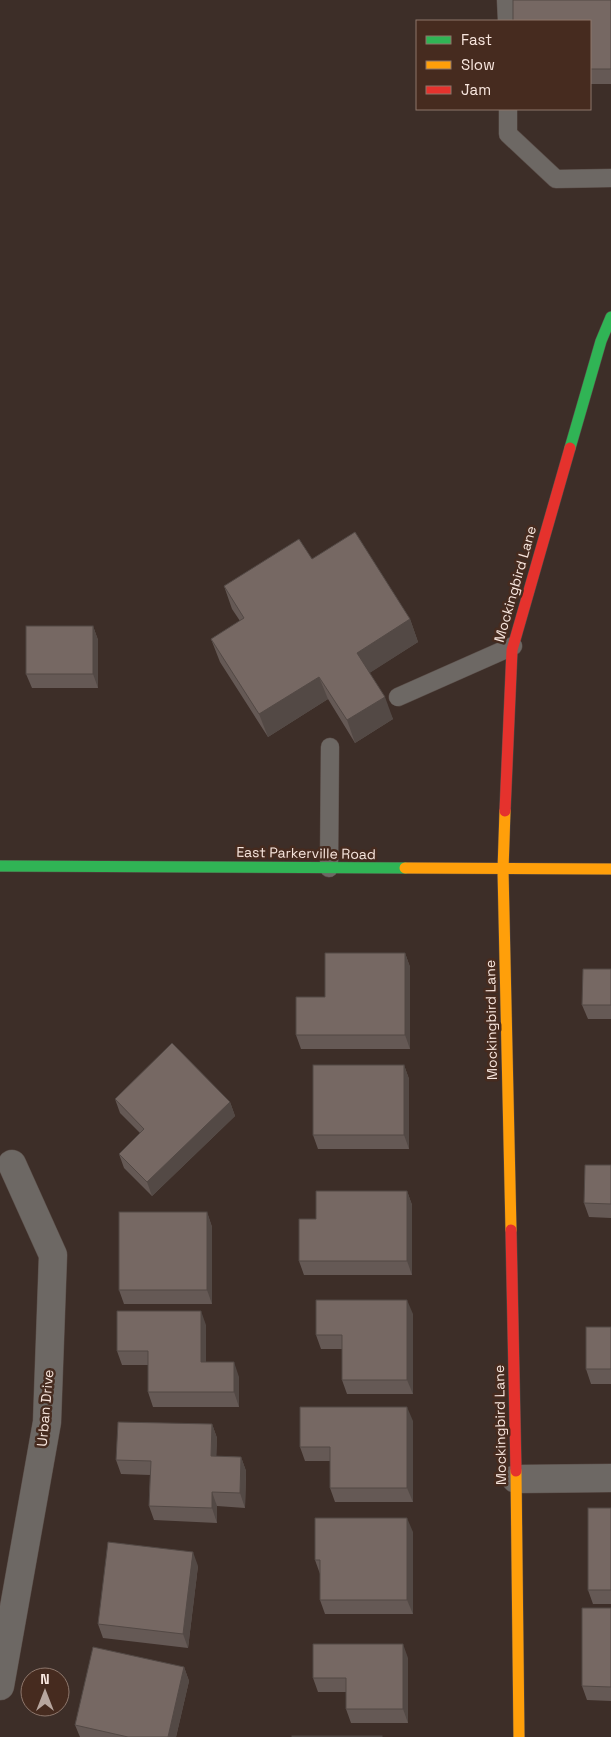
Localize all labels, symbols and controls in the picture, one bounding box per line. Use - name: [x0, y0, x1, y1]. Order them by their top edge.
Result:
- legend: [416, 20, 591, 110]
- text: Fast: [461, 30, 492, 49]
- text: Slow: [461, 55, 495, 74]
- text: Jam: [461, 80, 491, 99]
- street label: Mockingbird Lane: [490, 524, 540, 644]
- street label: East Parkerville Road: [236, 843, 376, 863]
- street label: Mockingbird Lane: [481, 960, 501, 1080]
- street label: Mockingbird Lane: [490, 1365, 510, 1485]
- street label: Urban Drive: [33, 1369, 57, 1447]
- north arrow: [20, 1667, 70, 1717]
- text: N: [40, 1670, 50, 1688]

